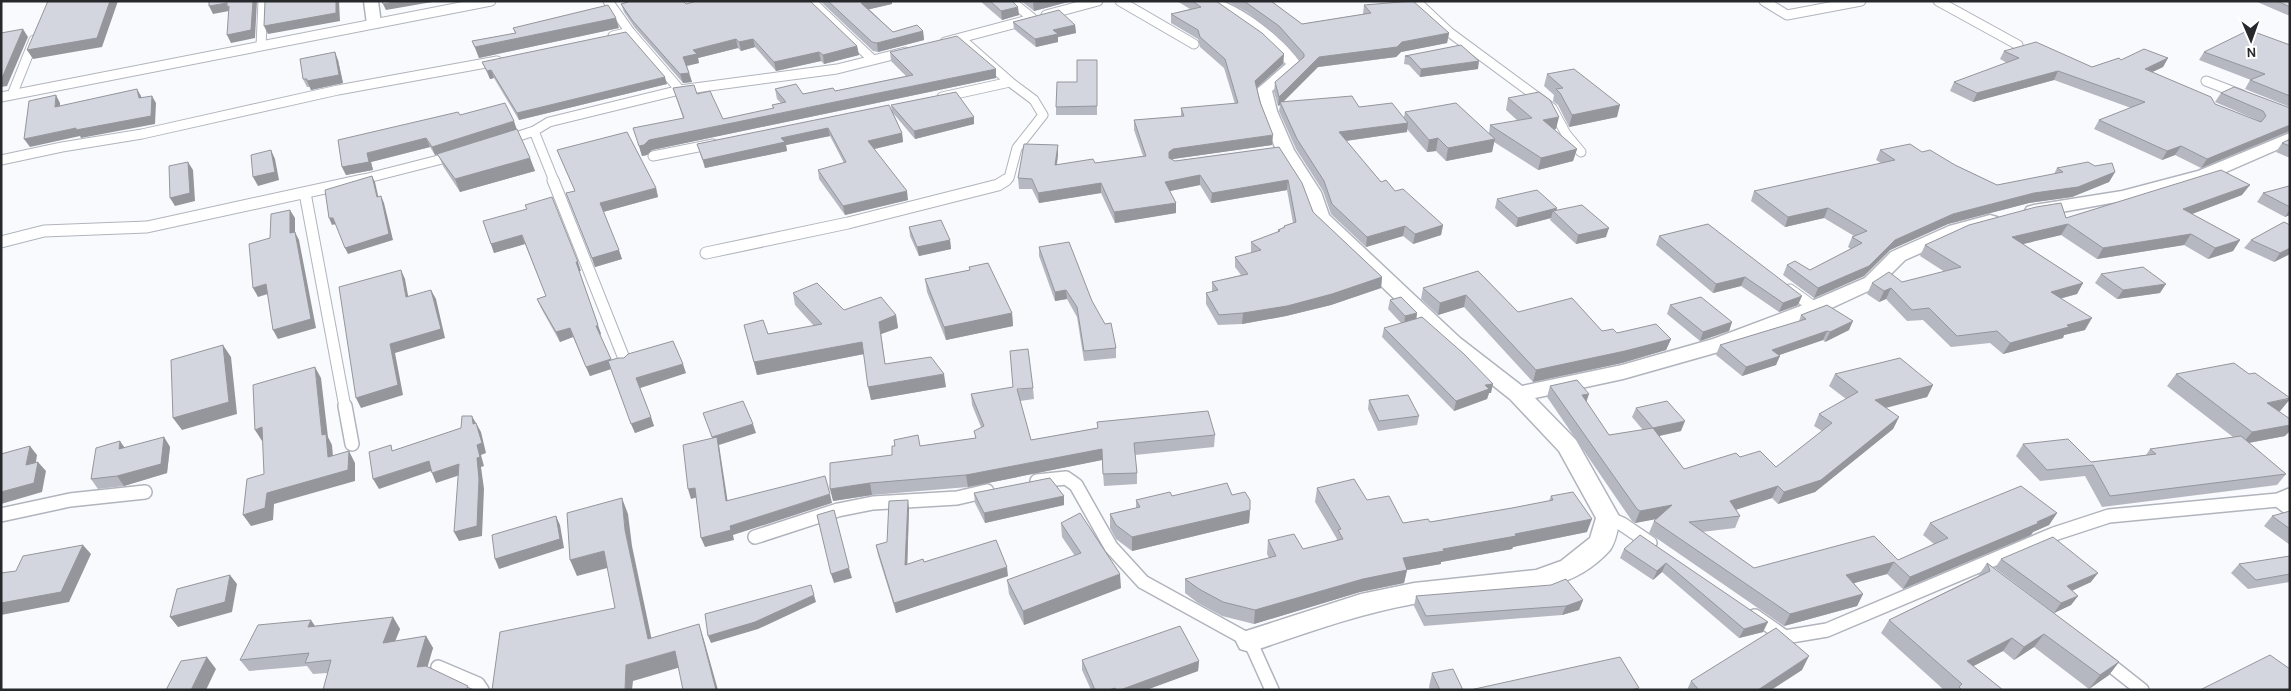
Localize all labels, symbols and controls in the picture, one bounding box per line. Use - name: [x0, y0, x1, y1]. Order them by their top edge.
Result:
- north arrow: [2226, 15, 2276, 65]
- text: N: [2246, 44, 2257, 61]

